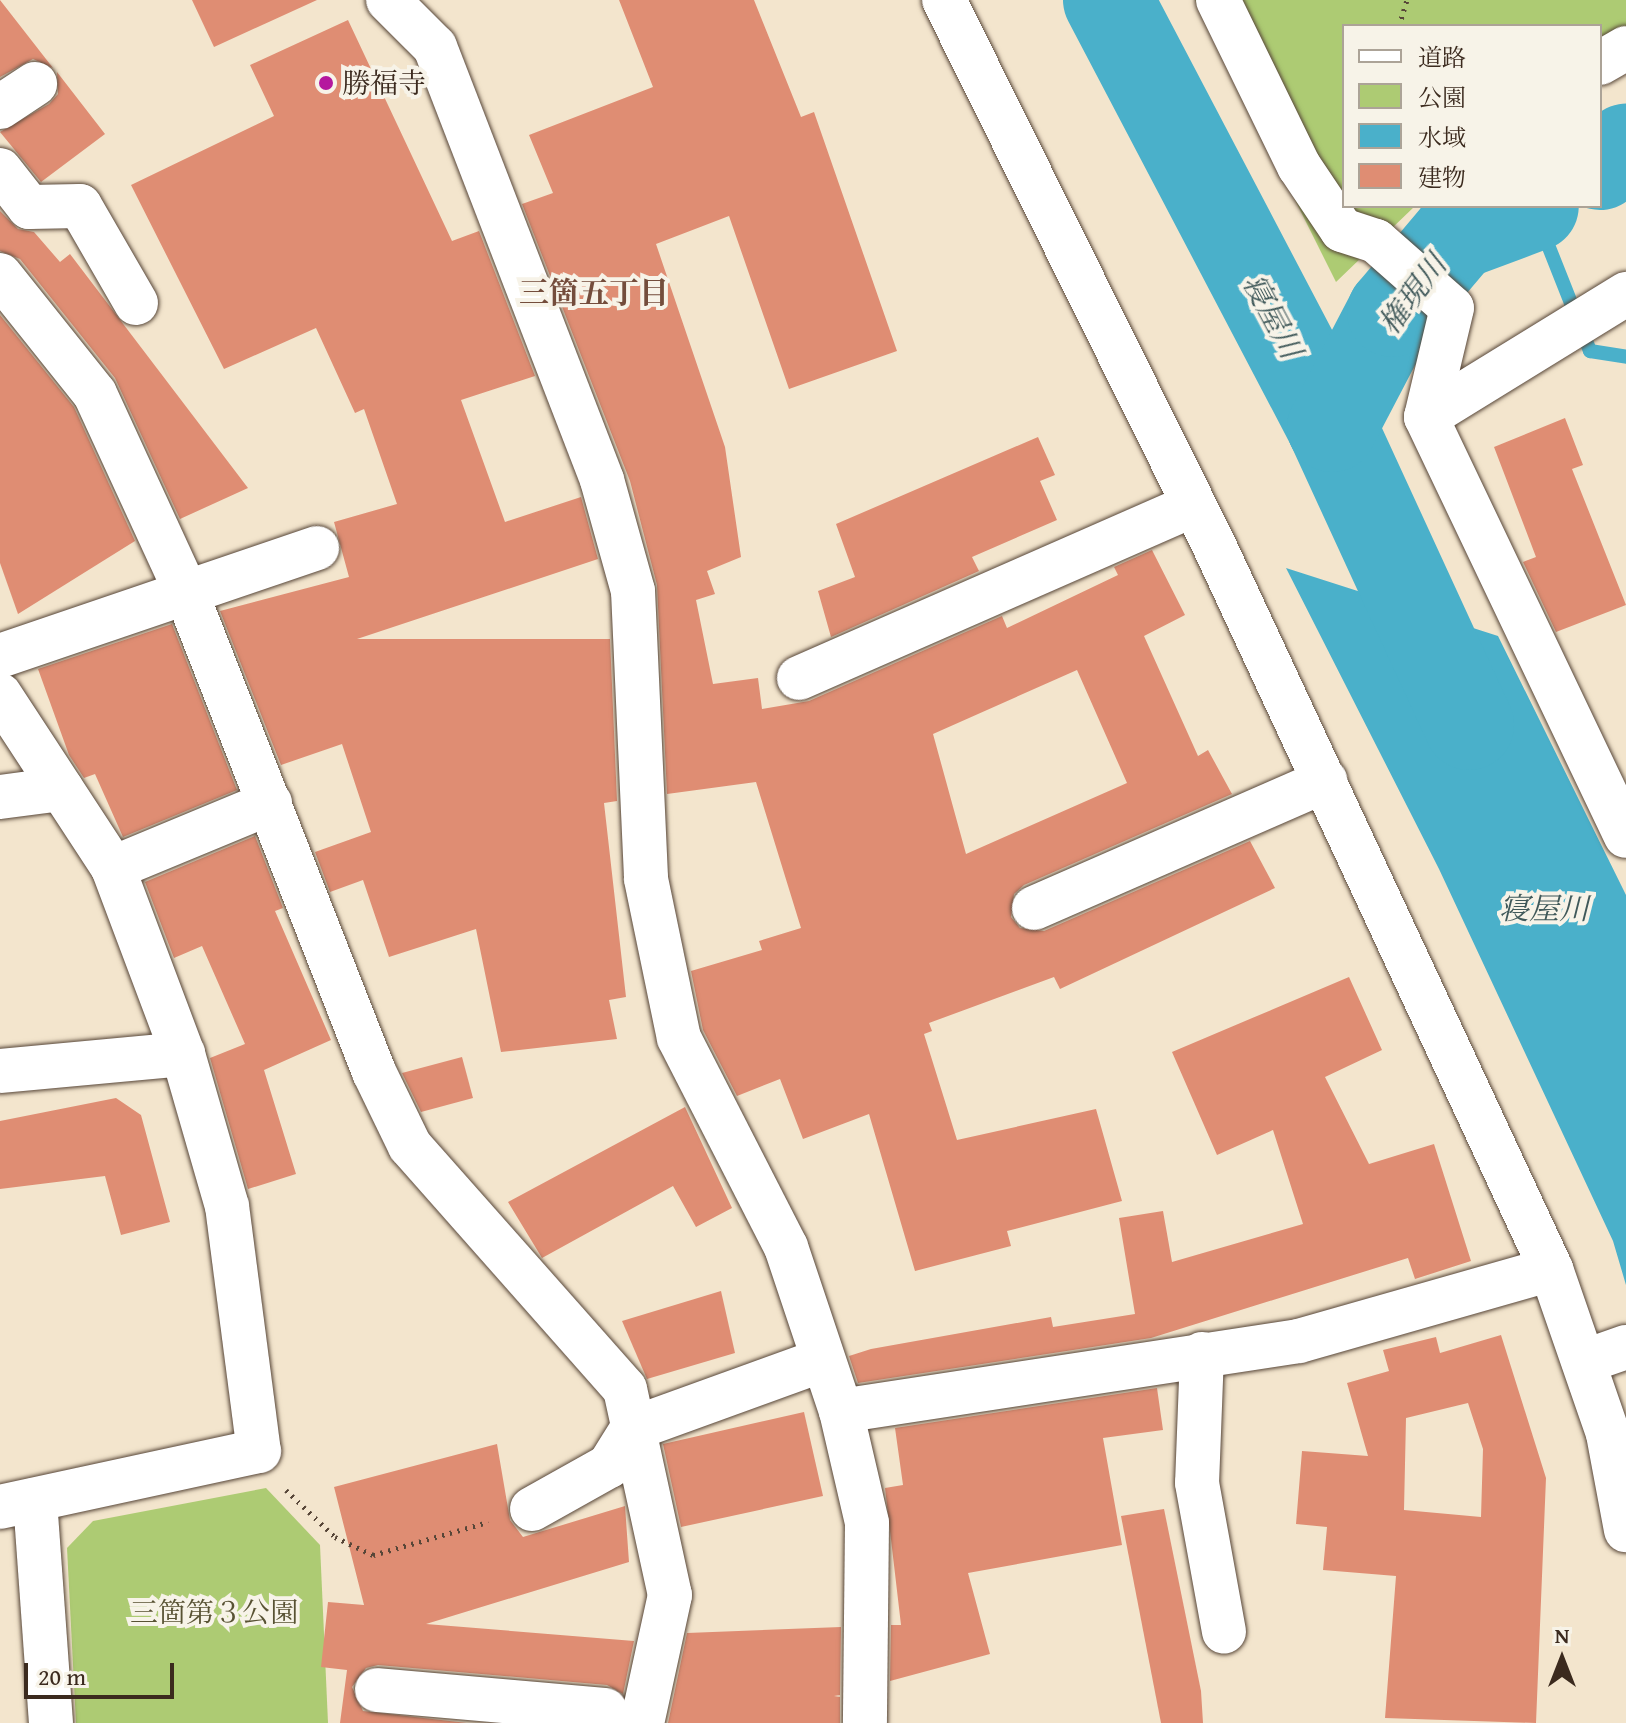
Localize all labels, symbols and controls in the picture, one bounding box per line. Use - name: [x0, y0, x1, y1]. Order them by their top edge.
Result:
- legend: [1342, 24, 1602, 208]
- text: 道路: [1418, 40, 1466, 75]
- place label: 勝福寺: [342, 66, 426, 100]
- marker: 勝福寺: [317, 74, 335, 92]
- text: 公園: [1418, 80, 1466, 115]
- text: 水域: [1418, 120, 1466, 155]
- text: 建物: [1418, 160, 1466, 195]
- water label: 権現川: [1371, 247, 1453, 341]
- water label: 寝屋川: [1236, 268, 1310, 364]
- district label: 三箇五丁目: [519, 274, 669, 310]
- water label: 寝屋川: [1499, 890, 1589, 926]
- park label: 三箇第３公園: [130, 1595, 298, 1629]
- north arrow: [1522, 1619, 1602, 1699]
- text: N: [1555, 1619, 1569, 1651]
- scale bar: [28, 1647, 178, 1697]
- text: 20 m: [38, 1659, 86, 1694]

